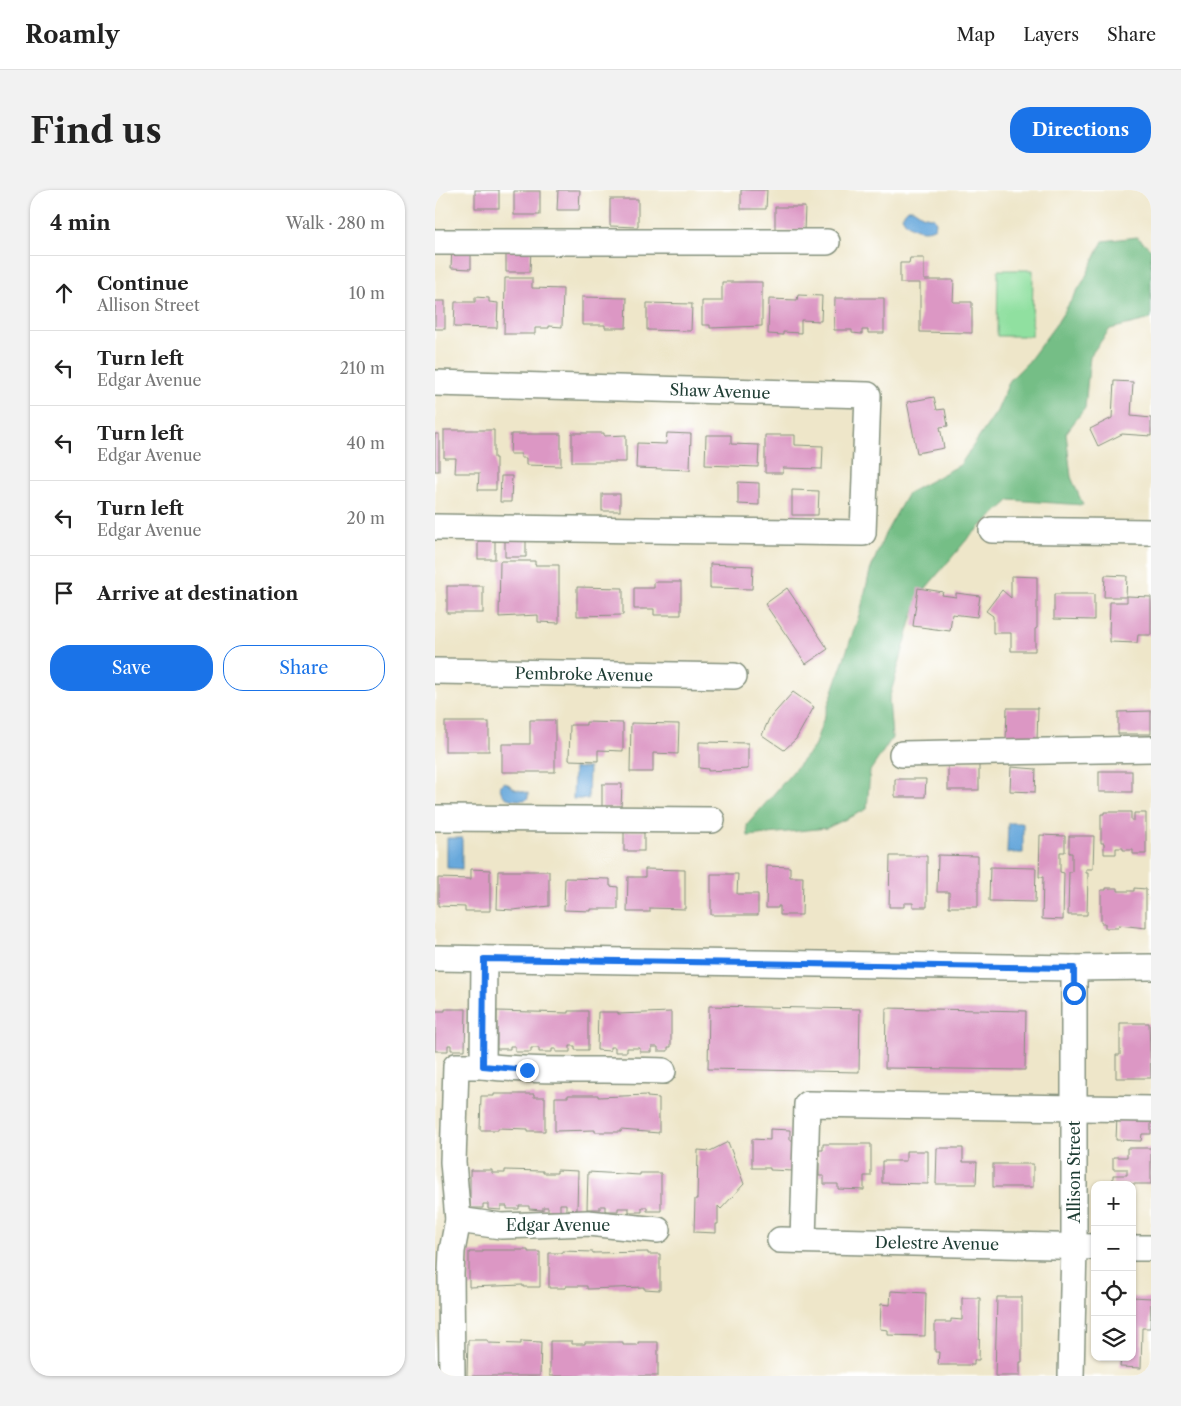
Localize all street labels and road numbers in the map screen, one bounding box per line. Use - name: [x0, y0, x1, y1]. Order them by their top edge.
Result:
- street label: Shaw Avenue: [669, 379, 771, 403]
- street label: Pembroke Avenue: [515, 663, 653, 685]
- street label: Allison Street: [1064, 1120, 1084, 1224]
- street label: Edgar Avenue: [506, 1215, 610, 1235]
- street label: Delestre Avenue: [875, 1232, 999, 1254]

